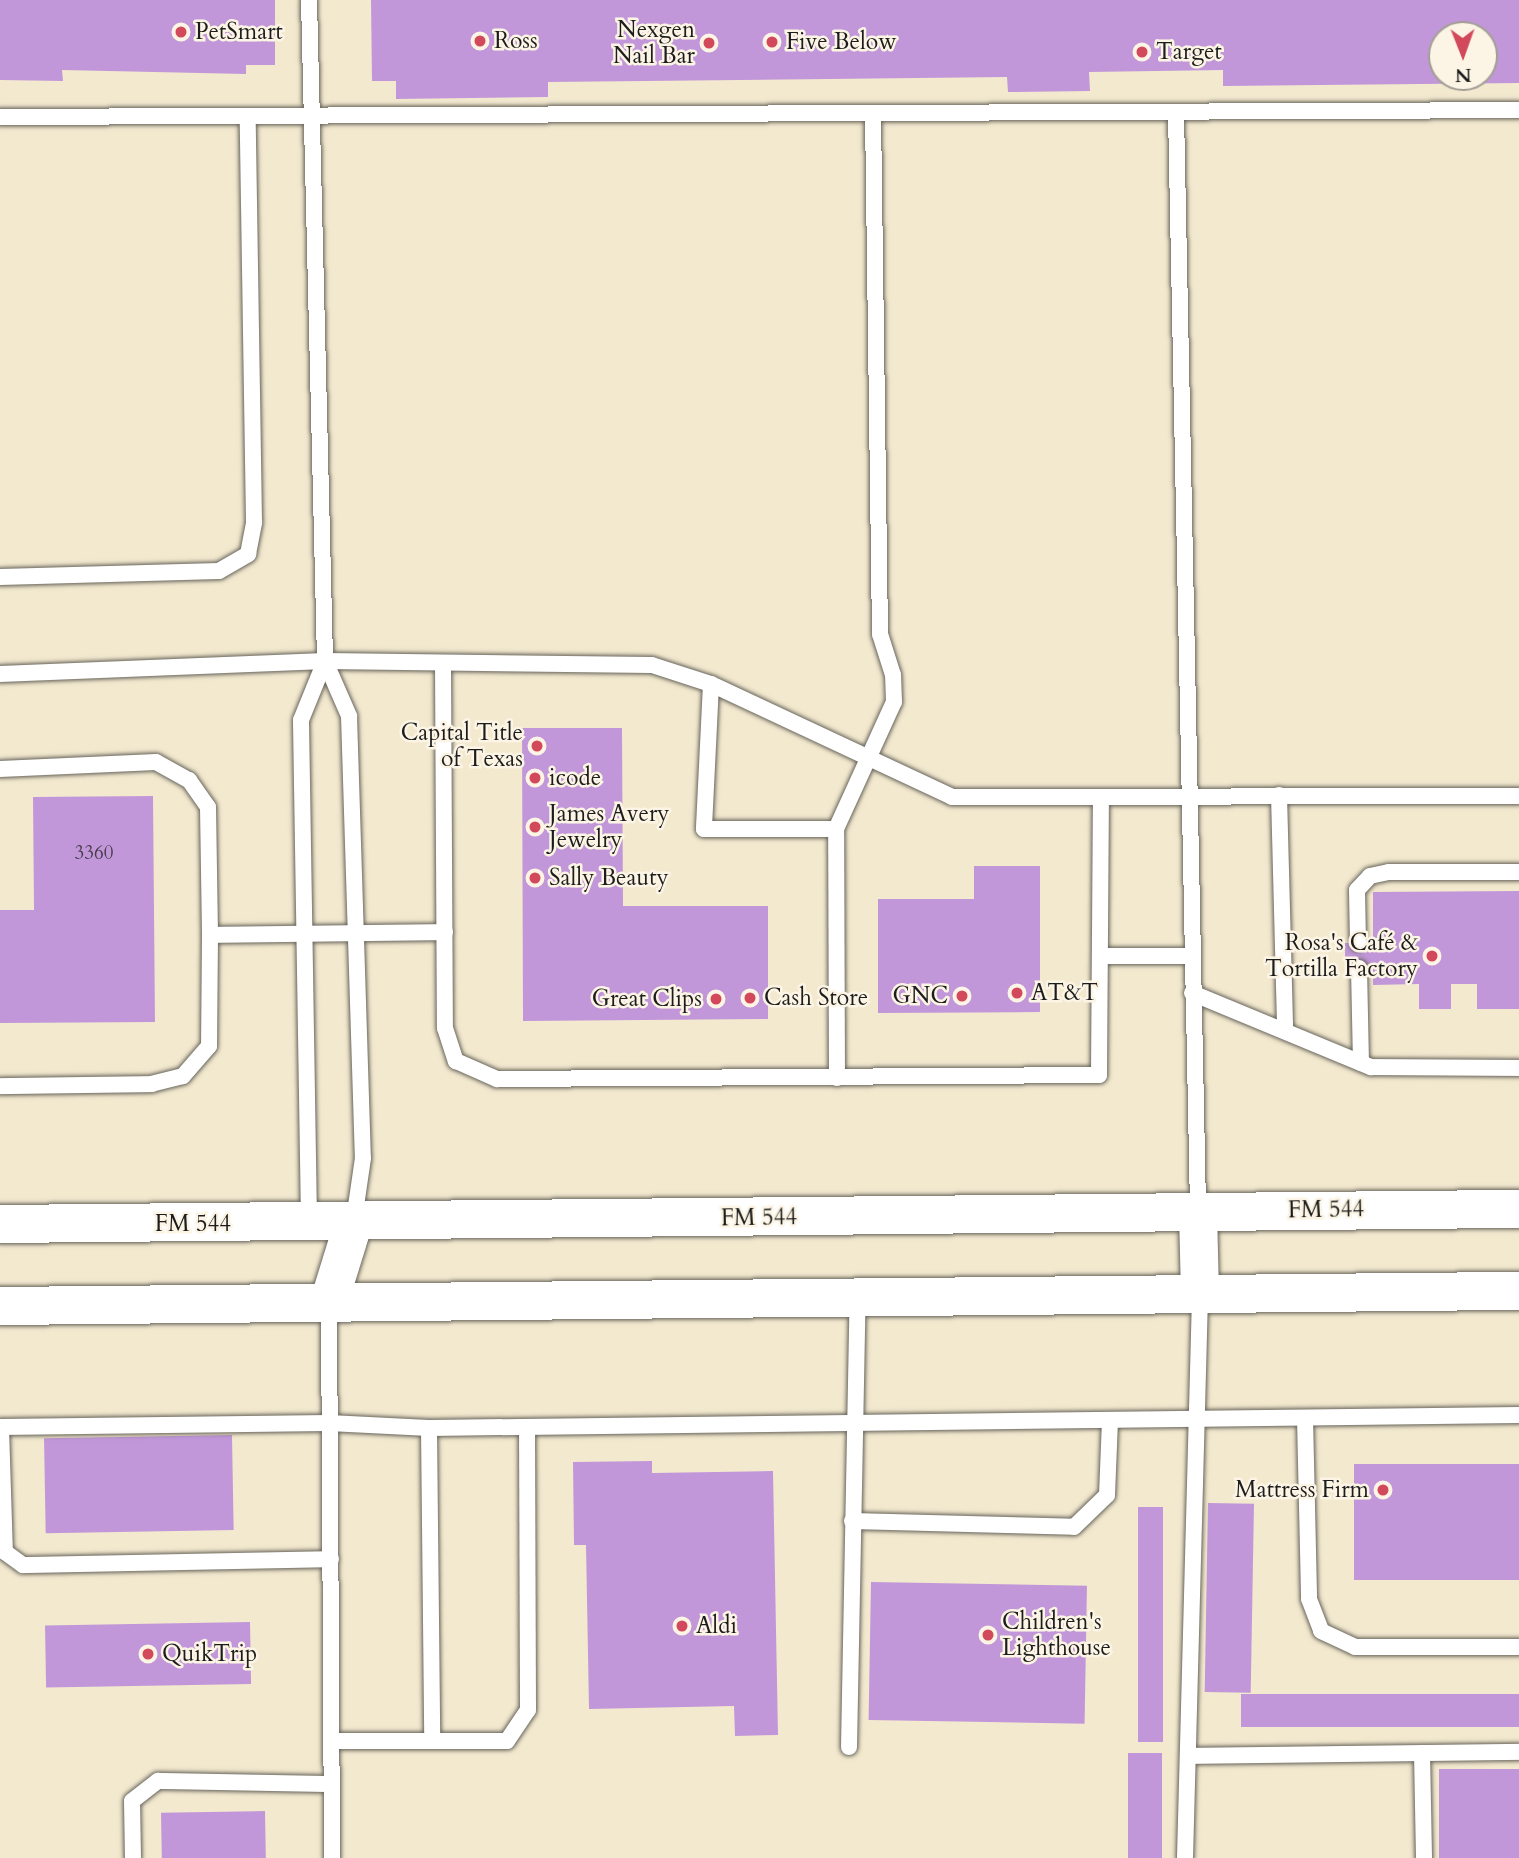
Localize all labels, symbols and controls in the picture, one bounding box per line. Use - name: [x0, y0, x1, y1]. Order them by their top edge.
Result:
- place label: Nexgen Nail Bar: [613, 16, 695, 70]
- place label: PetSmart: [195, 18, 283, 46]
- north arrow: [1428, 21, 1498, 91]
- marker: PetSmart: [173, 24, 189, 40]
- place label: Ross: [494, 27, 538, 55]
- place label: Five Below: [786, 28, 897, 56]
- marker: Ross: [472, 33, 488, 49]
- marker: Five Below: [764, 34, 780, 50]
- marker: Nexgen Nail Bar: [701, 35, 717, 51]
- place label: Target: [1156, 38, 1222, 66]
- marker: Target: [1134, 44, 1150, 60]
- text: N: [1455, 62, 1472, 88]
- place label: Capital Title of Texas: [401, 719, 523, 773]
- marker: Capital Title of Texas: [529, 738, 545, 754]
- place label: icode: [549, 764, 601, 792]
- marker: icode: [527, 770, 543, 786]
- place label: James Avery Jewelry: [549, 800, 669, 854]
- marker: James Avery Jewelry: [527, 819, 543, 835]
- house number: 3360: [75, 843, 113, 865]
- place label: Sally Beauty: [549, 864, 669, 892]
- marker: Sally Beauty: [527, 870, 543, 886]
- place label: Rosa's Café & Tortilla Factory: [1265, 929, 1418, 983]
- marker: Rosa's Café & Tortilla Factory: [1424, 948, 1440, 964]
- place label: AT&T: [1031, 979, 1098, 1007]
- place label: GNC: [893, 982, 948, 1010]
- place label: Cash Store: [764, 984, 868, 1012]
- place label: Great Clips: [592, 985, 702, 1013]
- marker: AT&T: [1009, 985, 1025, 1001]
- marker: GNC: [954, 988, 970, 1004]
- marker: Cash Store: [742, 990, 758, 1006]
- marker: Great Clips: [708, 991, 724, 1007]
- street label: FM 544: [1288, 1196, 1364, 1224]
- street label: FM 544: [721, 1204, 797, 1232]
- street label: FM 544: [155, 1210, 231, 1238]
- place label: Mattress Firm: [1235, 1476, 1369, 1504]
- marker: Mattress Firm: [1375, 1482, 1391, 1498]
- place label: Children's Lighthouse: [1002, 1608, 1111, 1662]
- place label: Aldi: [696, 1612, 737, 1640]
- marker: Aldi: [674, 1618, 690, 1634]
- marker: Children's Lighthouse: [980, 1627, 996, 1643]
- place label: QuikTrip: [162, 1640, 257, 1668]
- marker: QuikTrip: [140, 1646, 156, 1662]

